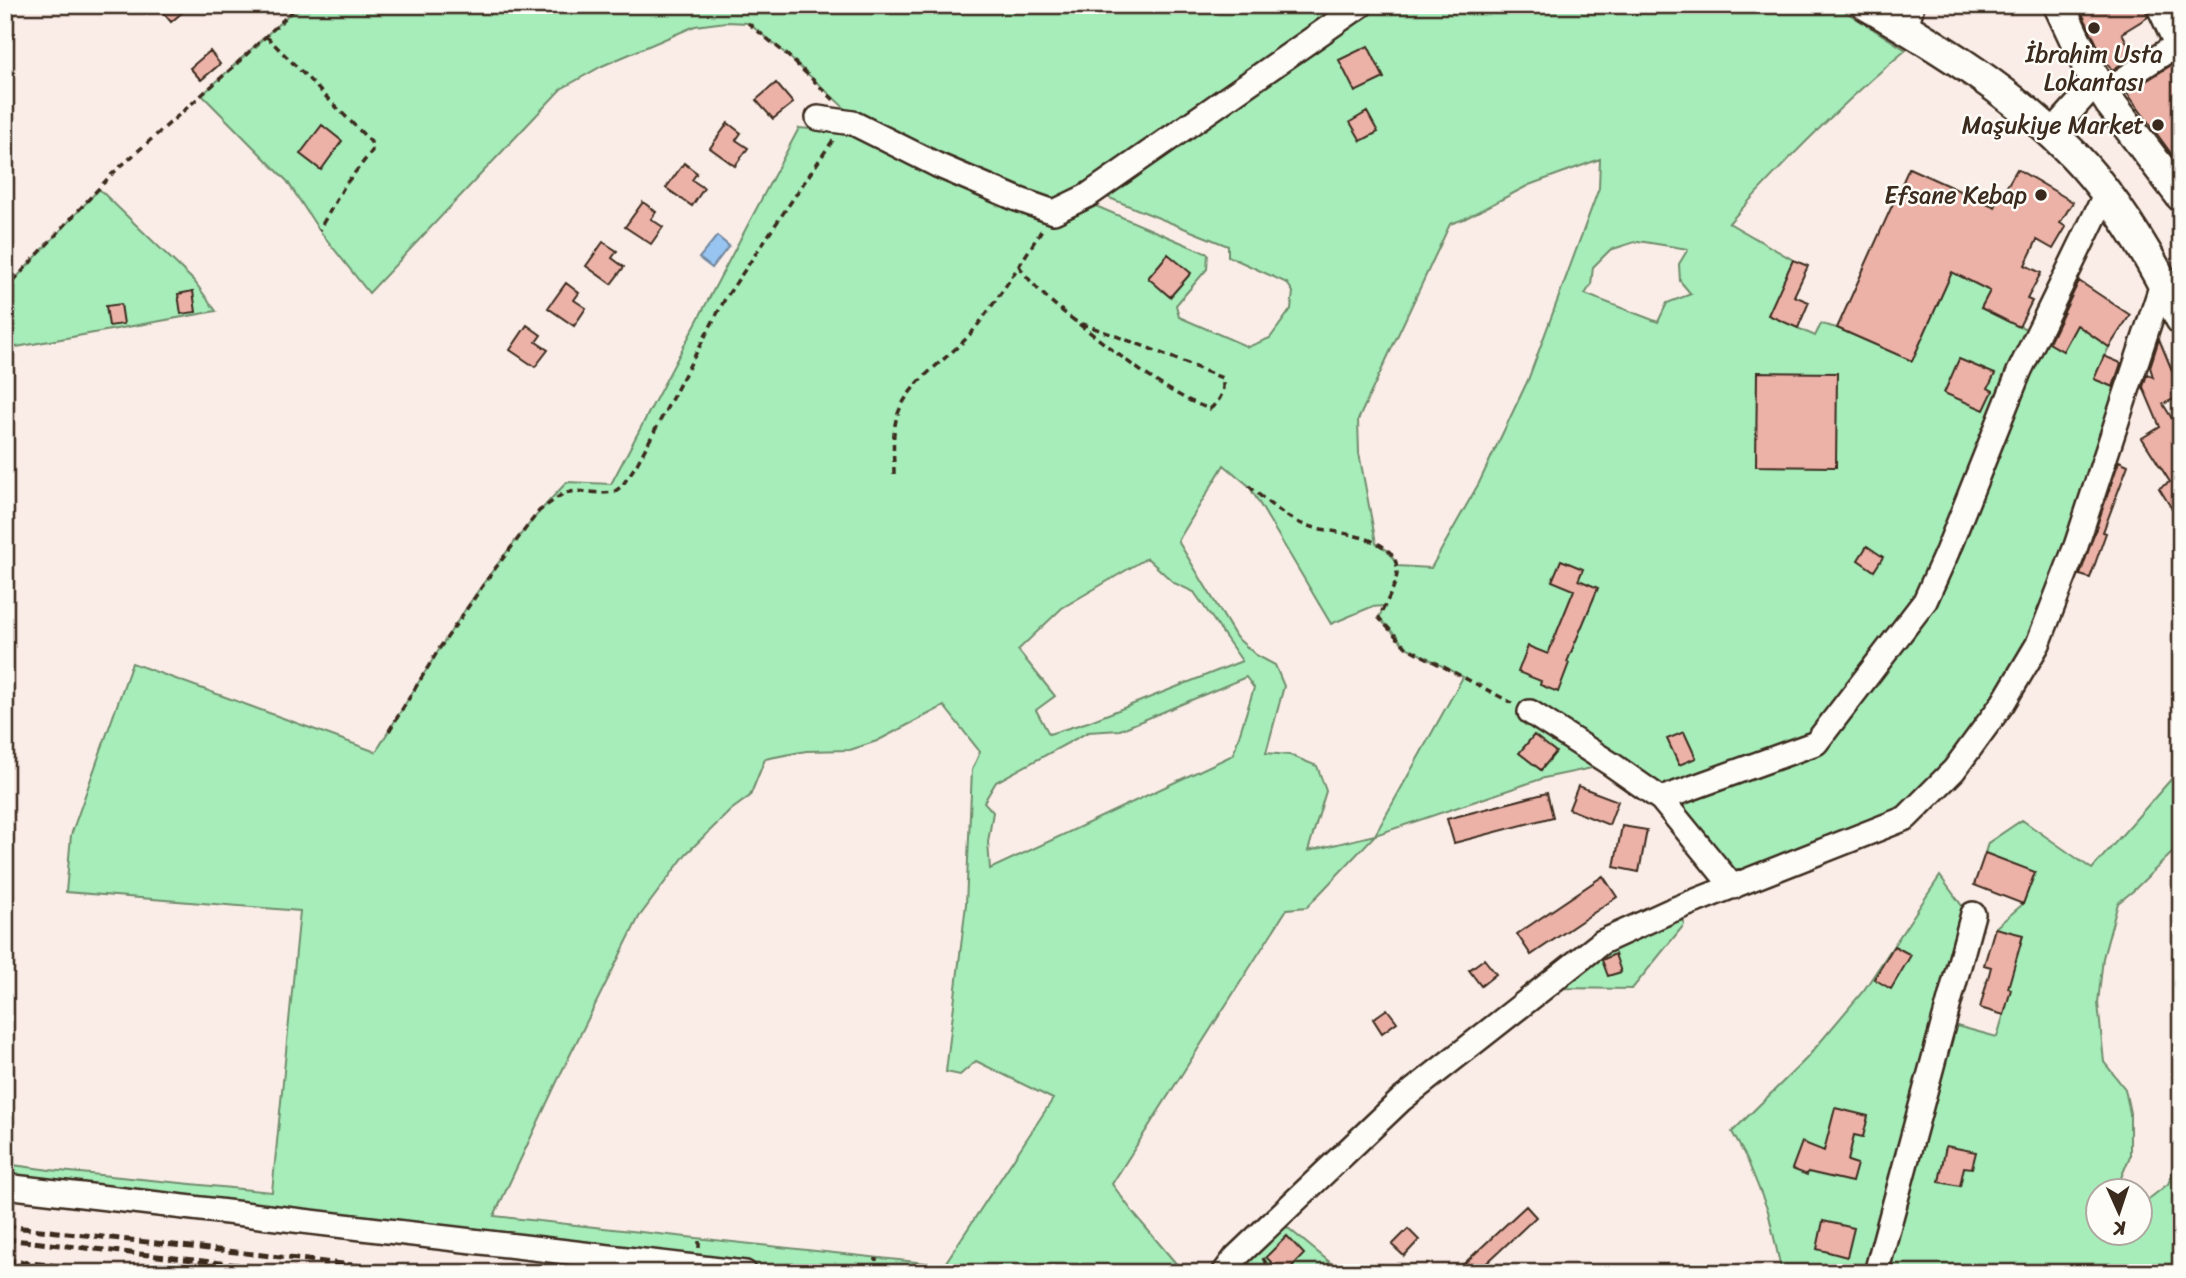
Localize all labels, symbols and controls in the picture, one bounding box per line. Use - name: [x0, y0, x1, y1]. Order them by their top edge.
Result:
- marker: İbrahim Usta Lokantası: [2086, 20, 2102, 36]
- place label: İbrahim Usta Lokantası: [2024, 33, 2163, 103]
- place label: Maşukiye Market: [1962, 104, 2144, 146]
- marker: Maşukiye Market: [2150, 117, 2166, 133]
- place label: Efsane Kebap: [1884, 174, 2027, 216]
- marker: Efsane Kebap: [2033, 187, 2049, 203]
- north arrow: [2084, 1176, 2154, 1246]
- text: K: [2112, 1212, 2127, 1245]

